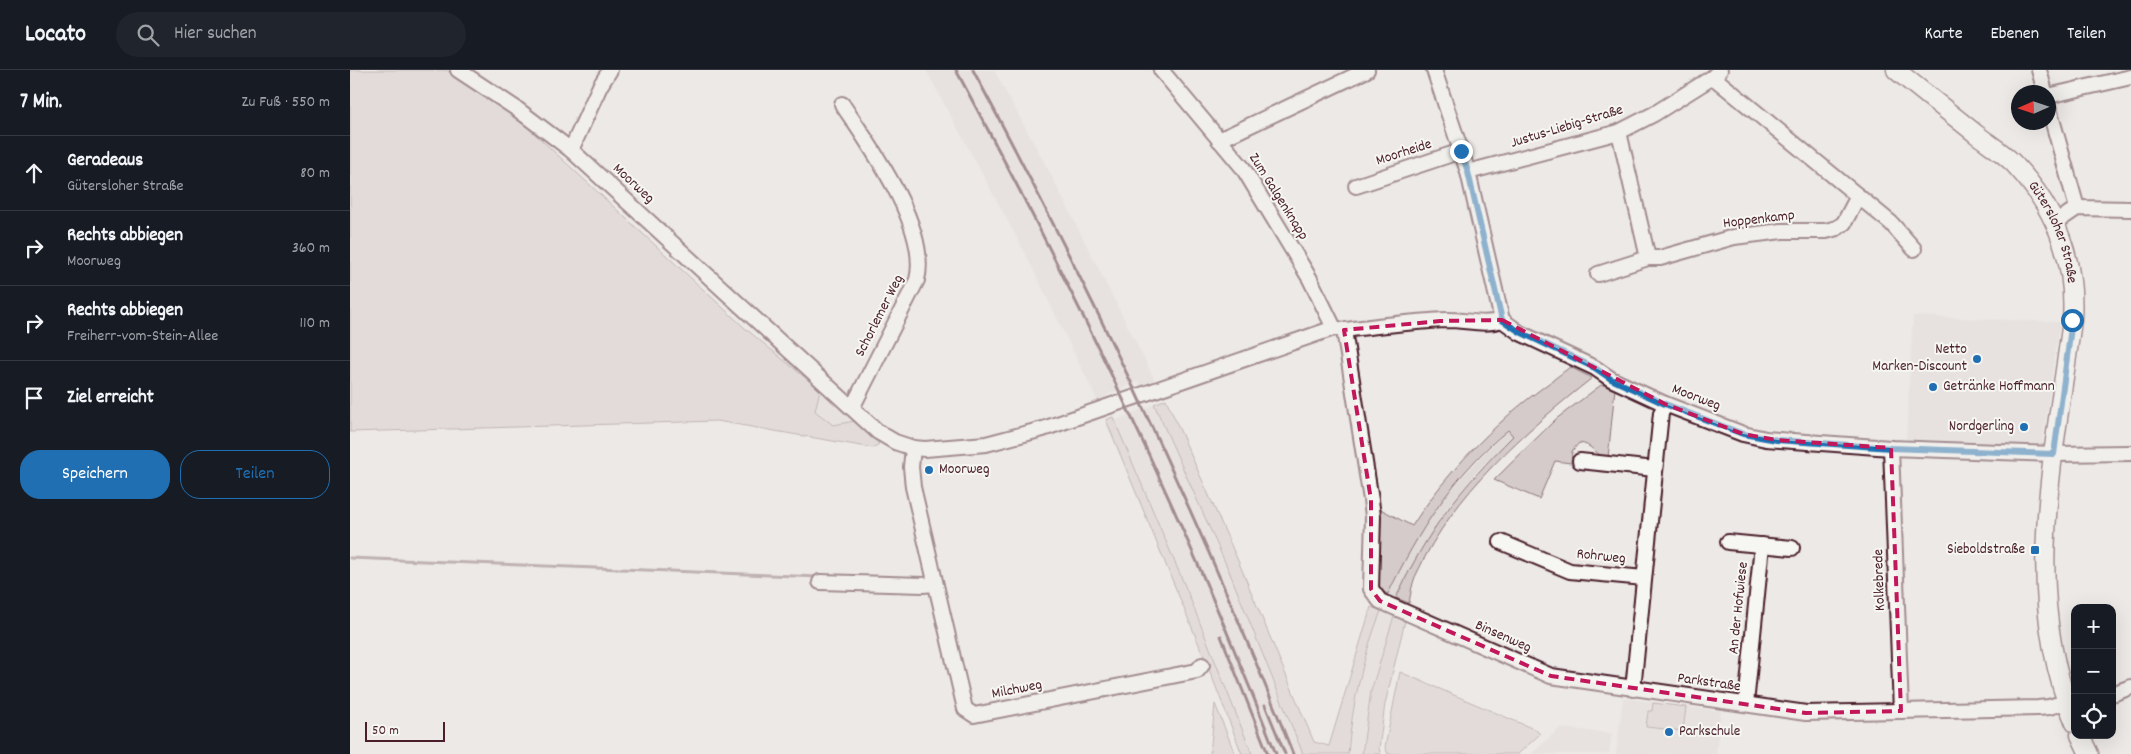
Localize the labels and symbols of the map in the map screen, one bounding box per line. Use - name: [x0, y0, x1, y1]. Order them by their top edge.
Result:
- north arrow: [2011, 85, 2056, 130]
- street label: Justus-Liebig-Straße: [1508, 99, 1626, 155]
- street label: Moorheide: [1373, 134, 1435, 172]
- route end: [1450, 140, 1473, 163]
- street label: Zum Galgenknapp: [1242, 149, 1314, 245]
- street label: Moorweg: [607, 159, 659, 209]
- street label: Gütersloher Straße: [2022, 177, 2082, 285]
- street label: Hoppenkamp: [1722, 205, 1796, 235]
- street label: Schorlemer Weg: [850, 271, 910, 361]
- route start: [2061, 309, 2084, 332]
- place label: Netto Marken-Discount: [1872, 339, 1967, 378]
- marker: Netto Marken-Discount: [1971, 353, 1983, 365]
- place label: Getränke Hoffmann: [1943, 376, 2055, 398]
- street label: Moorweg: [1668, 379, 1724, 417]
- marker: Getränke Hoffmann: [1927, 381, 1939, 393]
- place label: Nordgerling: [1949, 416, 2014, 438]
- marker: Nordgerling: [2018, 421, 2030, 433]
- place label: Moorweg: [939, 459, 990, 481]
- marker: Moorweg: [923, 464, 935, 476]
- place label: Sieboldstraße: [1947, 539, 2025, 561]
- street label: Rohrweg: [1575, 543, 1627, 571]
- marker: Sieboldstraße: [2029, 544, 2041, 556]
- street label: Kolkebrede: [1868, 548, 1892, 611]
- street label: An der Hofwiese: [1723, 560, 1755, 655]
- street label: Binsenweg: [1471, 615, 1535, 659]
- street label: Parkstraße: [1676, 668, 1742, 698]
- street label: Milchweg: [990, 674, 1044, 706]
- scale bar: [365, 719, 445, 742]
- place label: Parkschule: [1679, 721, 1741, 743]
- marker: Parkschule: [1663, 726, 1675, 738]

